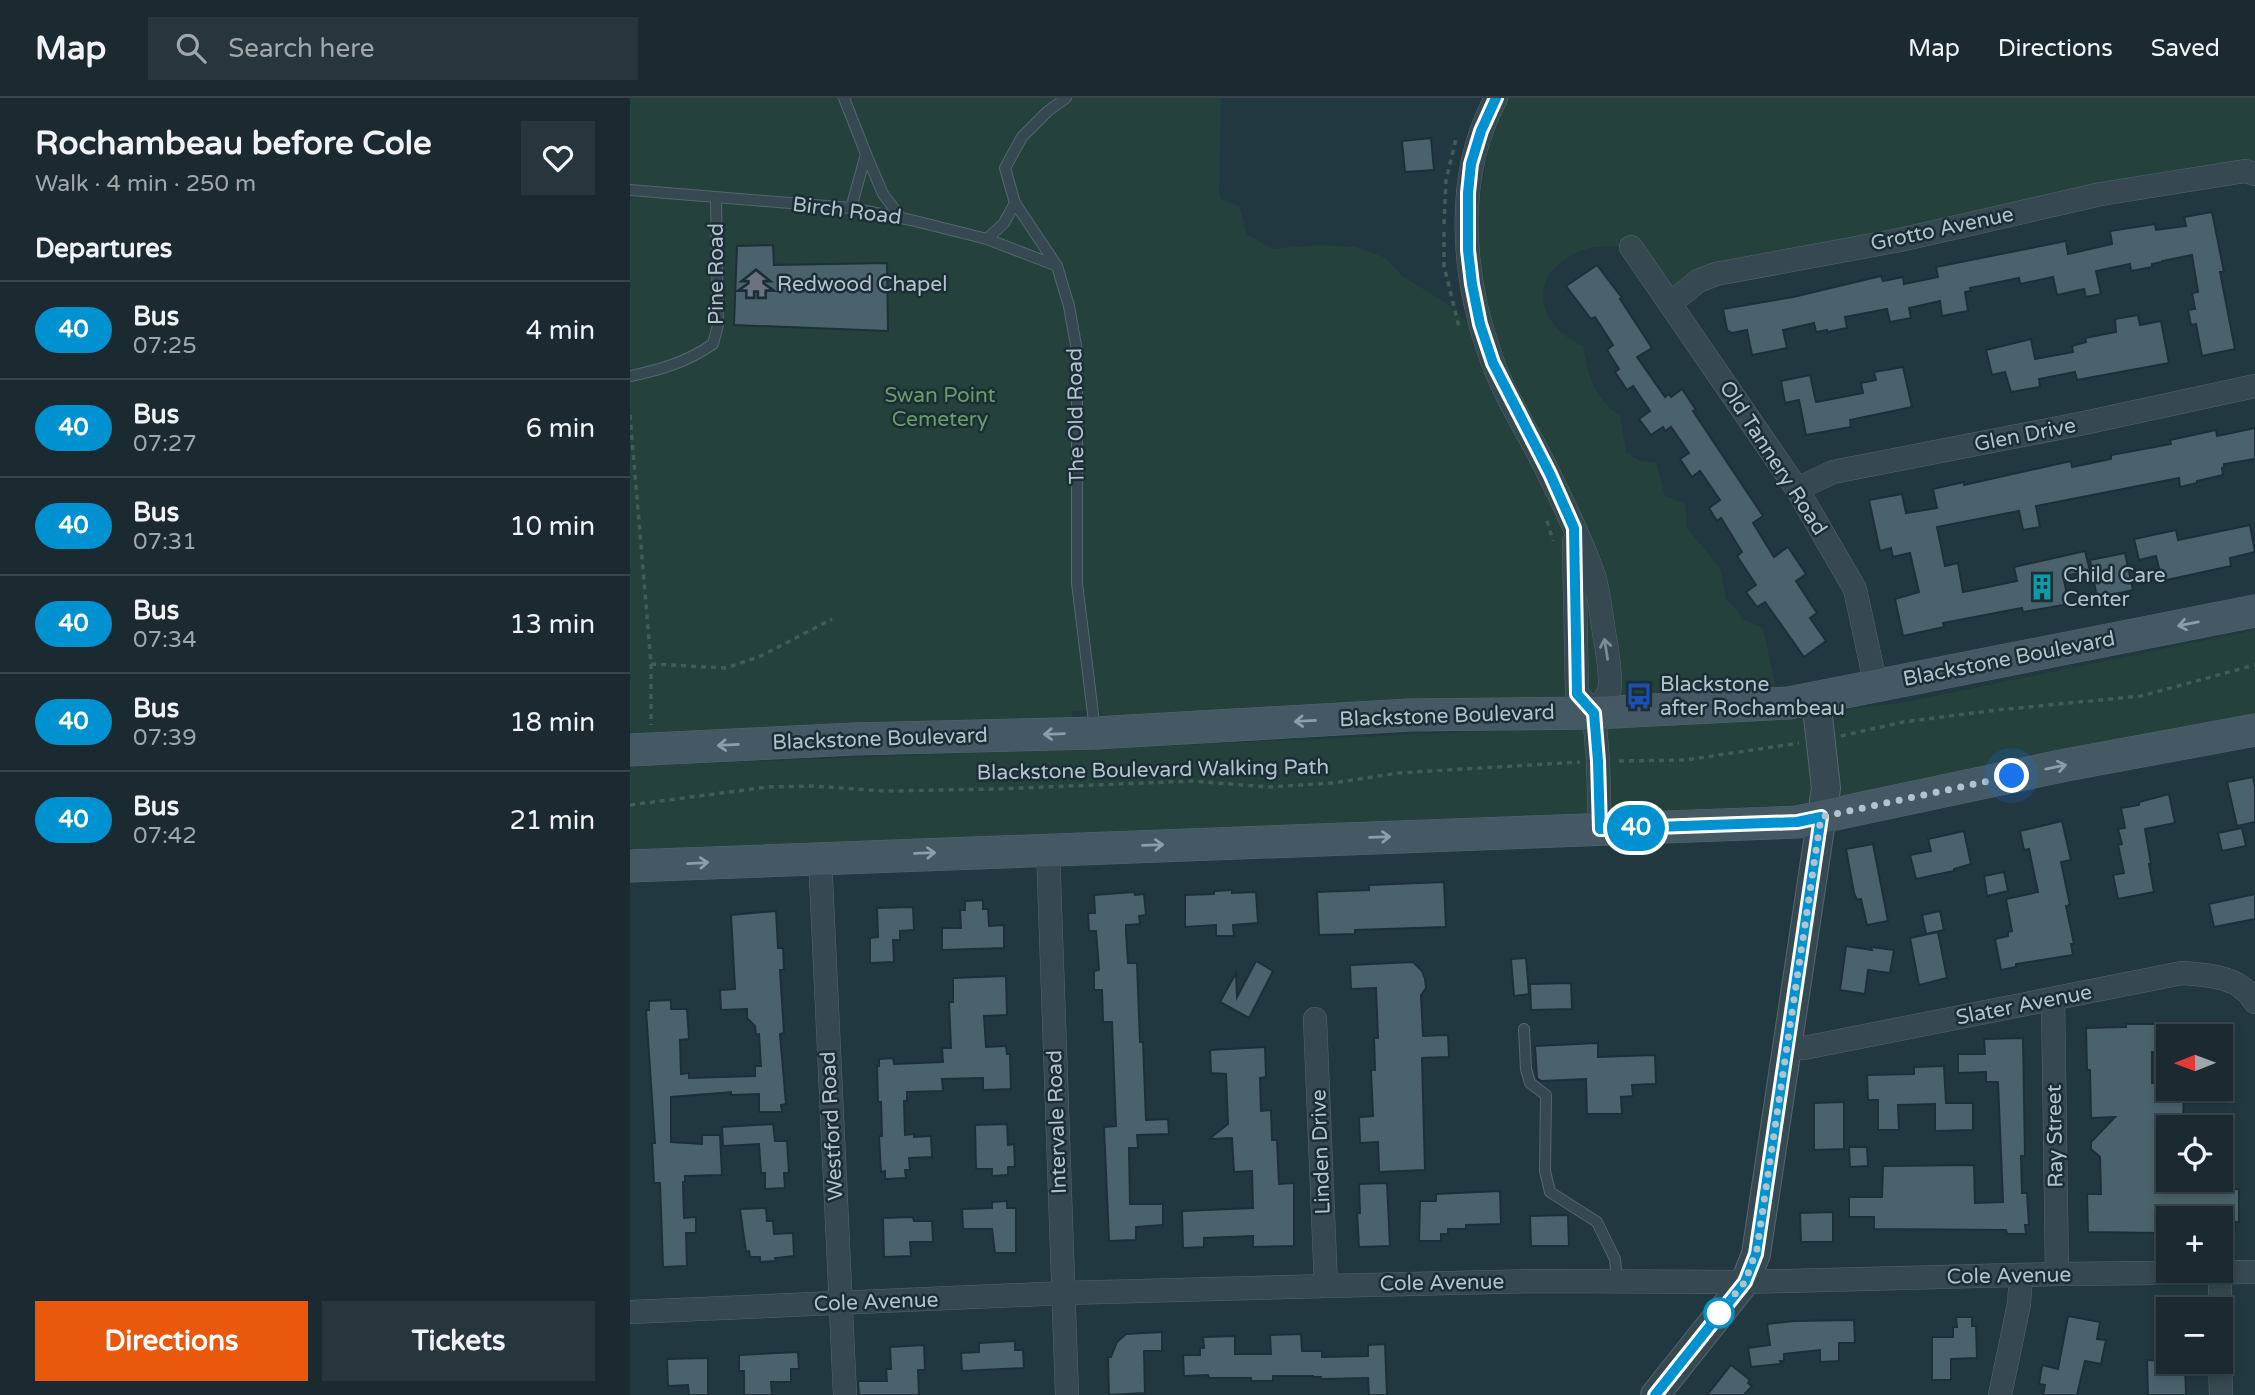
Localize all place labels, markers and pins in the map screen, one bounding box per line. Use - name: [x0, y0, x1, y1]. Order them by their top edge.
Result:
- temple icon: Redwood Chapel: [741, 269, 771, 299]
- place label: Redwood Chapel: [777, 272, 947, 297]
- place label: Child Care Center: [2063, 563, 2166, 612]
- building icon: Child Care Center: [2027, 572, 2057, 602]
- place label: Blackstone after Rochambeau: [1660, 672, 1845, 721]
- bus stop icon: Blackstone after Rochambeau: [1624, 681, 1654, 711]
- unlabelled marker: [1704, 1298, 1734, 1328]

